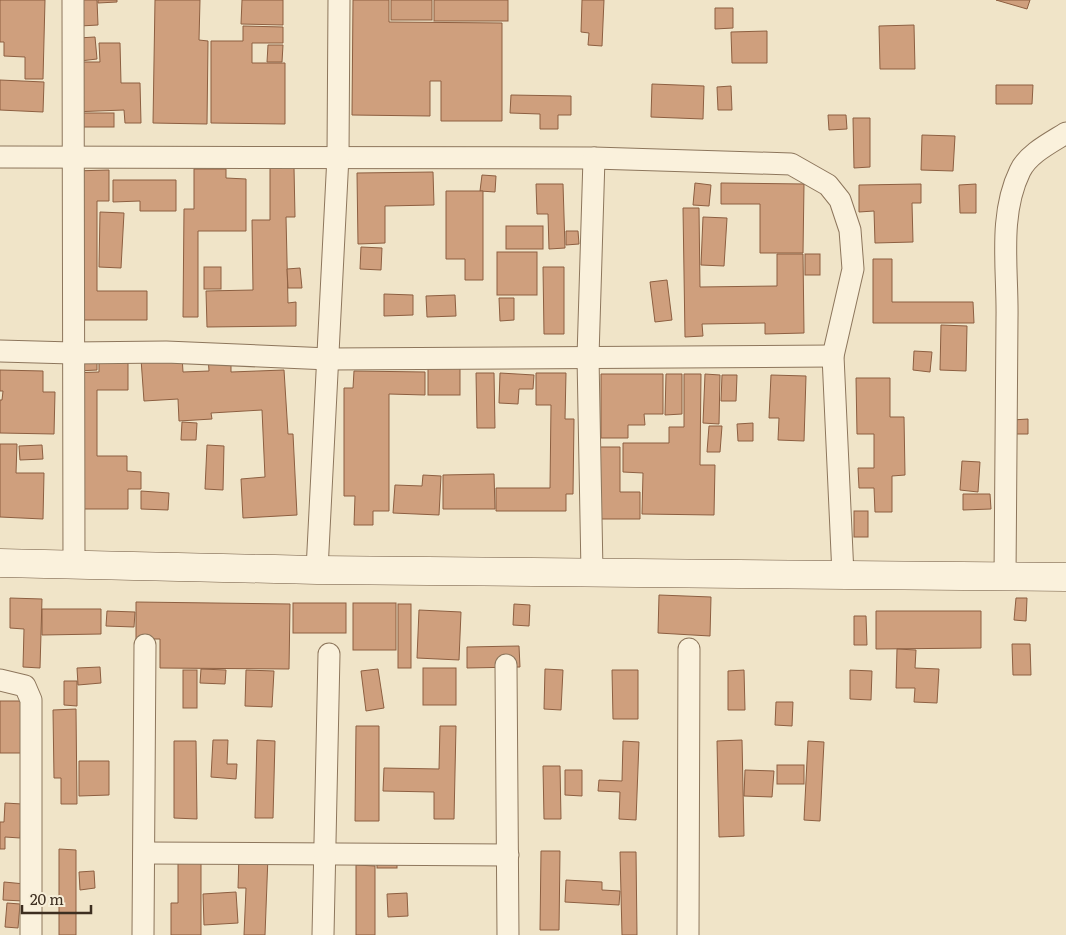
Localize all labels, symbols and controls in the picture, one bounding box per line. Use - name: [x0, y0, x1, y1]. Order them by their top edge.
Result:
- scale bar: [22, 882, 91, 914]
- text: 20 m: [30, 887, 64, 910]

